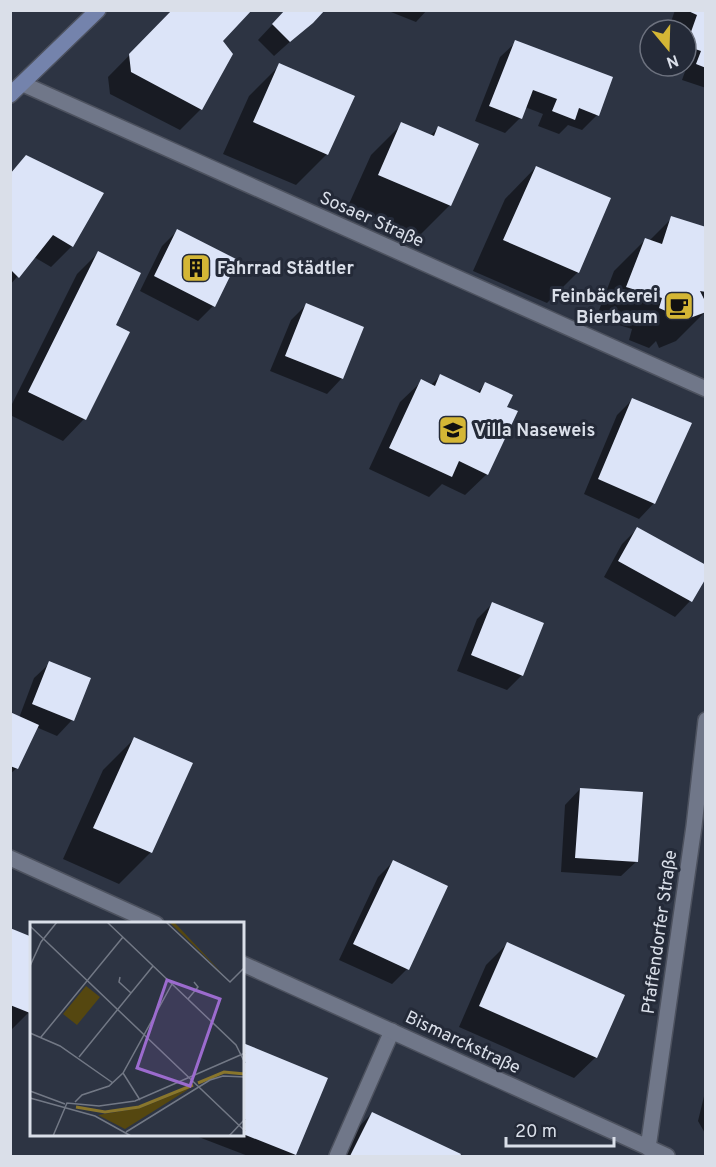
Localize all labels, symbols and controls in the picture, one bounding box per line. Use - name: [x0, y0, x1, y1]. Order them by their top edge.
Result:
- north arrow: [638, 18, 698, 78]
- text: N: [664, 49, 681, 72]
- street label: Sosaer Straße: [316, 187, 427, 254]
- building icon: Fahrrad Städtler: [180, 252, 212, 284]
- place label: Fahrrad Städtler: [217, 258, 354, 281]
- place label: Feinbäckerei Bierbaum: [551, 286, 658, 330]
- cafe icon: Feinbäckerei Bierbaum: [663, 290, 695, 322]
- school or university icon: Villa Naseweis: [437, 414, 469, 446]
- place label: Villa Naseweis: [474, 420, 595, 443]
- street label: Pfaffendorfer Straße: [638, 849, 683, 1016]
- inset map: [30, 922, 244, 1137]
- street label: Bismarckstraße: [401, 1007, 524, 1080]
- scale bar: [506, 1110, 614, 1148]
- text: 20 m: [515, 1121, 557, 1144]

